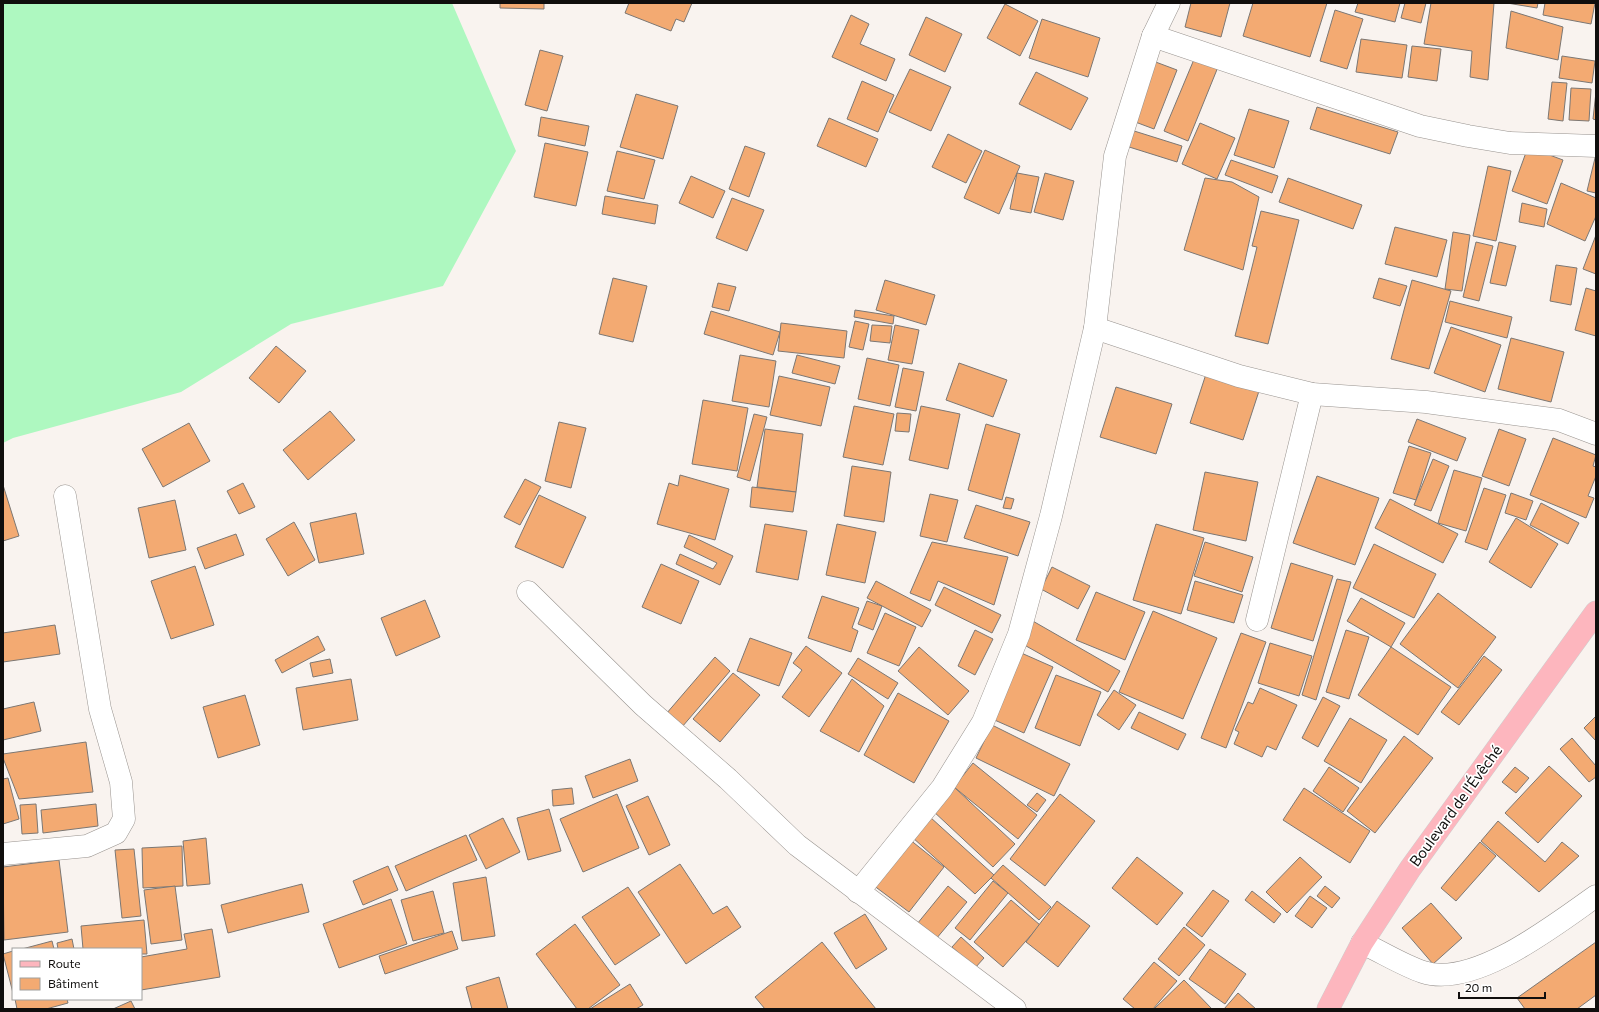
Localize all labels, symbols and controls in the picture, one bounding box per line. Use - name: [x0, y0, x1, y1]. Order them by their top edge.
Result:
- street label: Boulevard de l'Évêché: [1404, 741, 1505, 870]
- legend: [12, 948, 142, 1000]
- text: Route: [48, 956, 81, 970]
- scale bar: [1459, 974, 1545, 1000]
- text: Bâtiment: [48, 976, 99, 990]
- text: 20 m: [1465, 980, 1492, 994]

